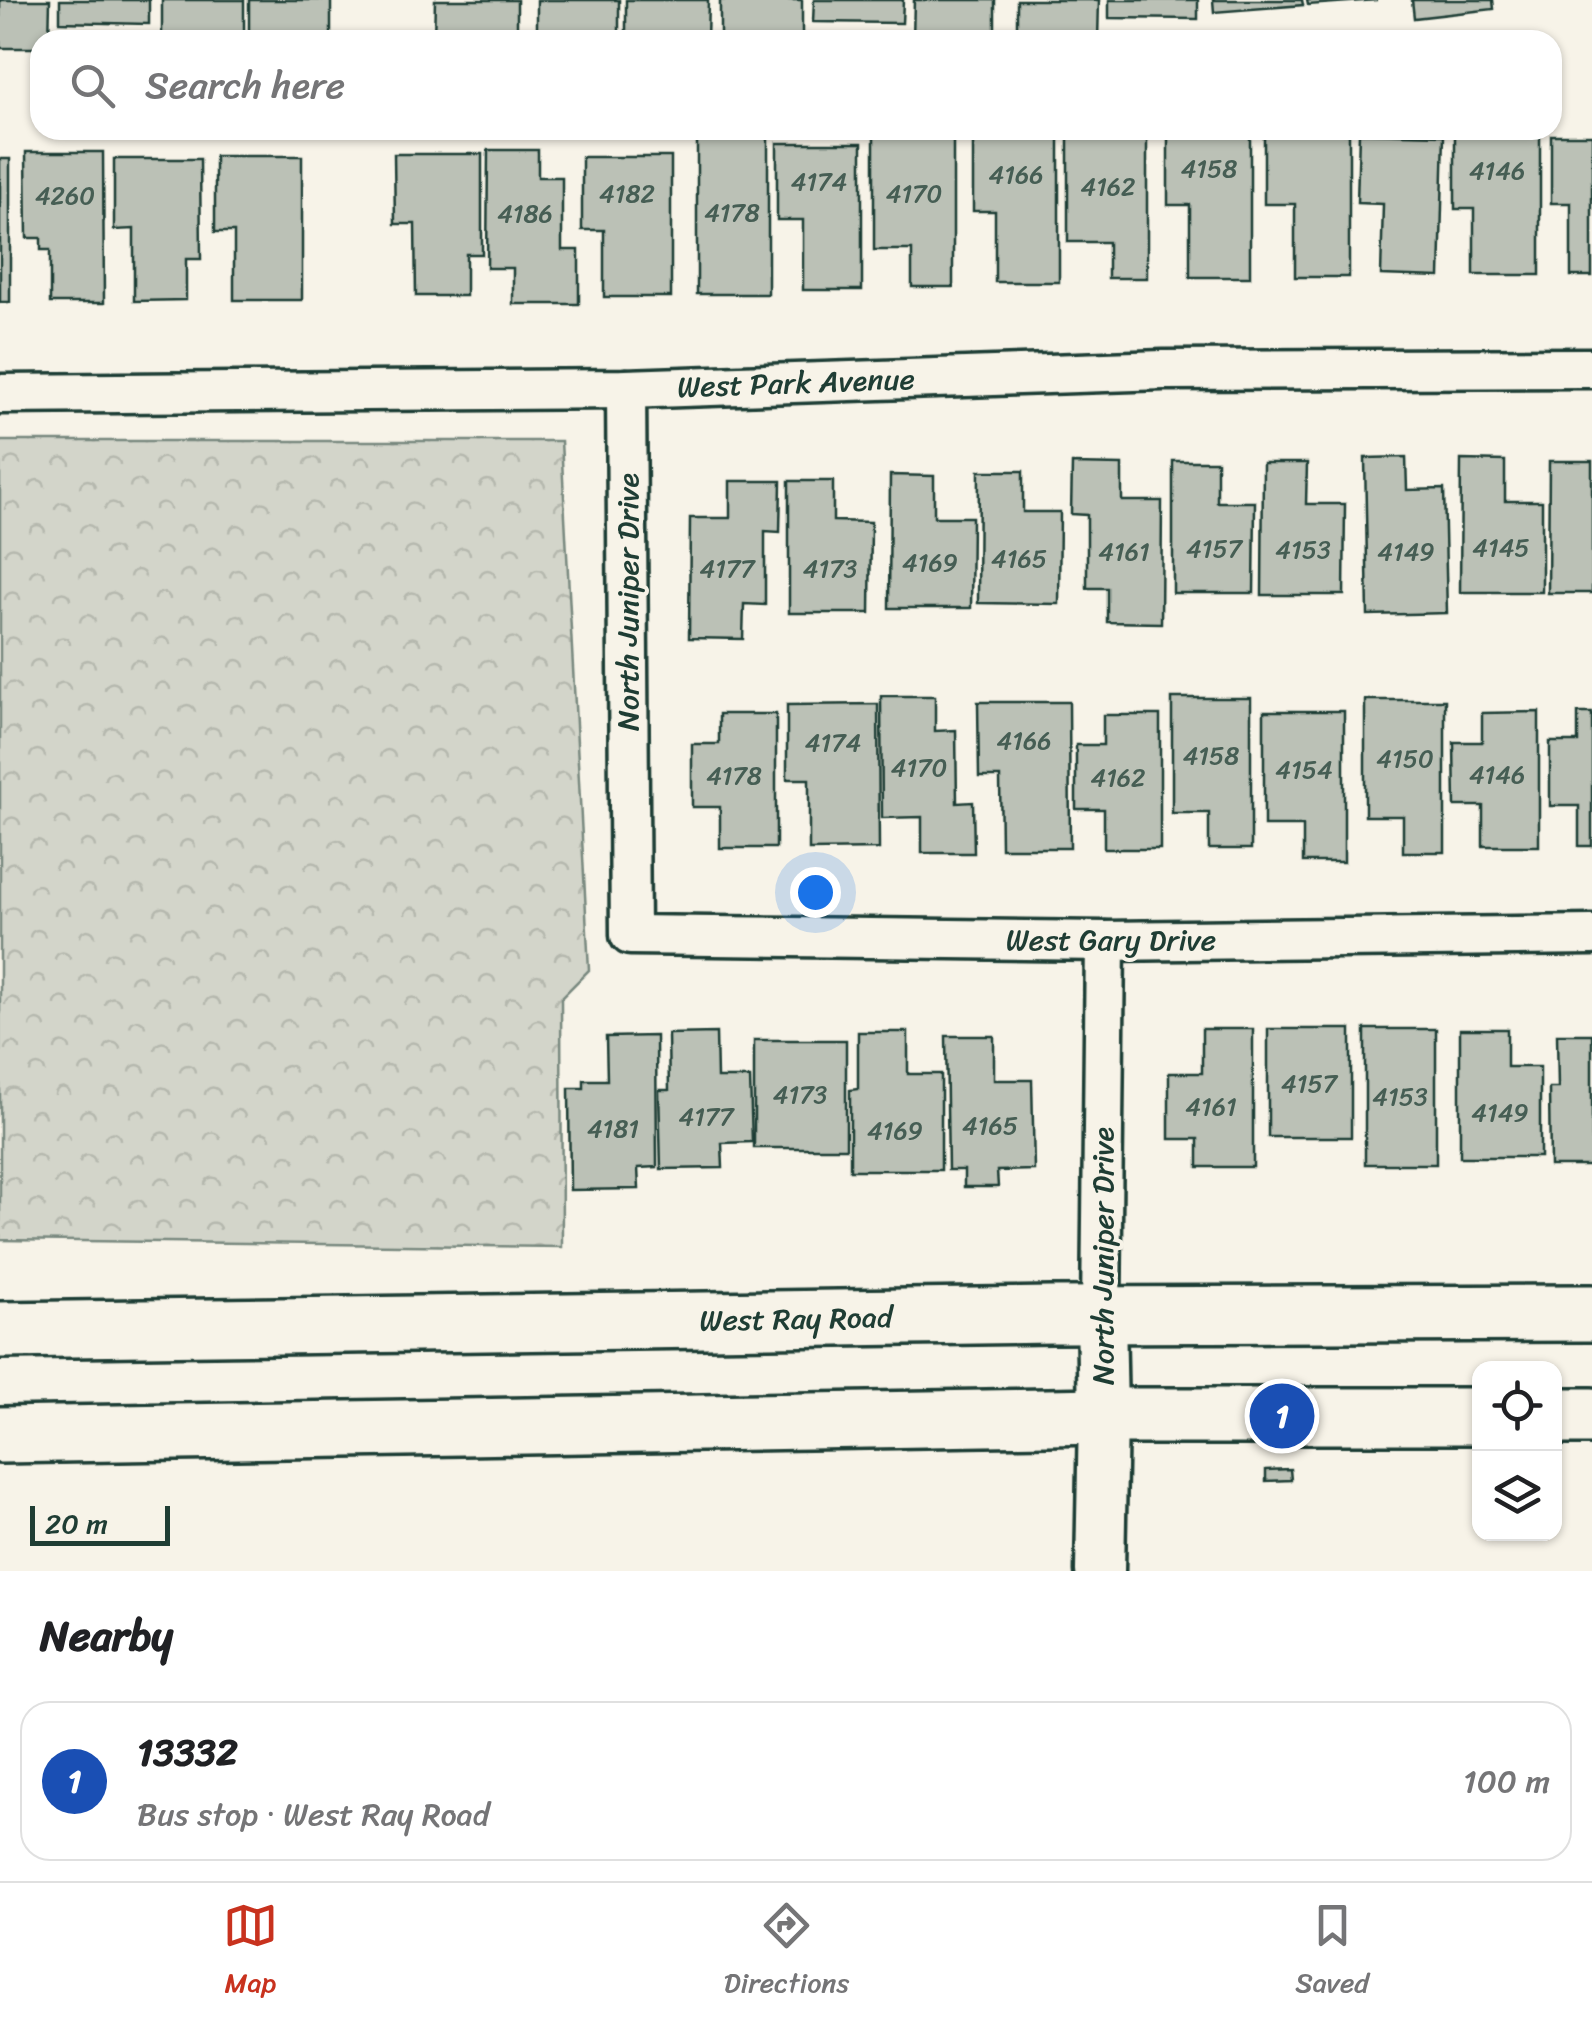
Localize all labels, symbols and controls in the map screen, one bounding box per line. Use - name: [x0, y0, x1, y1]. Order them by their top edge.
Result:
- search box: [30, 30, 1562, 140]
- text: Search here: [145, 52, 345, 119]
- icon: search: [65, 58, 120, 113]
- house number: 4158: [1181, 146, 1237, 191]
- house number: 4146: [1469, 148, 1525, 193]
- house number: 4166: [989, 152, 1043, 197]
- house number: 4174: [791, 159, 847, 204]
- house number: 4162: [1081, 164, 1135, 209]
- house number: 4182: [599, 171, 655, 216]
- house number: 4170: [886, 171, 942, 216]
- house number: 4260: [35, 173, 95, 218]
- house number: 4178: [704, 190, 760, 235]
- house number: 4186: [497, 191, 553, 236]
- street label: West Park Avenue: [676, 352, 916, 414]
- street label: North Juniper Drive: [601, 473, 655, 731]
- house number: 4145: [1472, 525, 1530, 570]
- house number: 4157: [1186, 526, 1244, 571]
- house number: 4153: [1275, 527, 1331, 572]
- house number: 4161: [1098, 529, 1150, 574]
- house number: 4149: [1377, 529, 1435, 574]
- house number: 4165: [991, 536, 1047, 581]
- house number: 4169: [902, 540, 958, 585]
- house number: 4177: [700, 546, 756, 591]
- house number: 4173: [803, 546, 857, 591]
- house number: 4166: [997, 718, 1051, 763]
- house number: 4174: [805, 720, 861, 765]
- house number: 4158: [1183, 733, 1239, 778]
- house number: 4150: [1376, 736, 1434, 781]
- house number: 4170: [891, 745, 947, 790]
- house number: 4154: [1275, 747, 1333, 792]
- house number: 4146: [1469, 752, 1525, 797]
- house number: 4178: [706, 753, 762, 798]
- house number: 4162: [1091, 755, 1145, 800]
- your location: [790, 867, 841, 918]
- street label: West Gary Drive: [1006, 913, 1216, 967]
- house number: 4157: [1281, 1061, 1339, 1106]
- house number: 4173: [773, 1072, 827, 1117]
- house number: 4153: [1372, 1074, 1428, 1119]
- house number: 4161: [1185, 1084, 1237, 1129]
- house number: 4149: [1471, 1090, 1529, 1135]
- house number: 4177: [679, 1094, 735, 1139]
- house number: 4165: [962, 1103, 1018, 1148]
- house number: 4181: [587, 1106, 639, 1151]
- house number: 4169: [867, 1108, 923, 1153]
- street label: North Juniper Drive: [1076, 1127, 1130, 1385]
- street label: West Ray Road: [699, 1290, 895, 1348]
- map controls: [1472, 1361, 1562, 1541]
- button: locate: [1472, 1361, 1562, 1451]
- pin: 1: [1250, 1378, 1314, 1454]
- button: layers: [1472, 1451, 1562, 1541]
- text: 20 m: [45, 1499, 108, 1548]
- scale bar: [30, 1501, 170, 1546]
- text: Nearby: [40, 1599, 173, 1673]
- text: 13332: [137, 1719, 238, 1786]
- text: 1: [68, 1753, 81, 1810]
- text: 100 m: [1463, 1753, 1550, 1810]
- text: Bus stop · West Ray Road: [137, 1786, 490, 1843]
- tab: Map: [223, 1898, 278, 2007]
- tab: Directions: [724, 1898, 849, 2007]
- tab: Saved: [1295, 1898, 1369, 2007]

